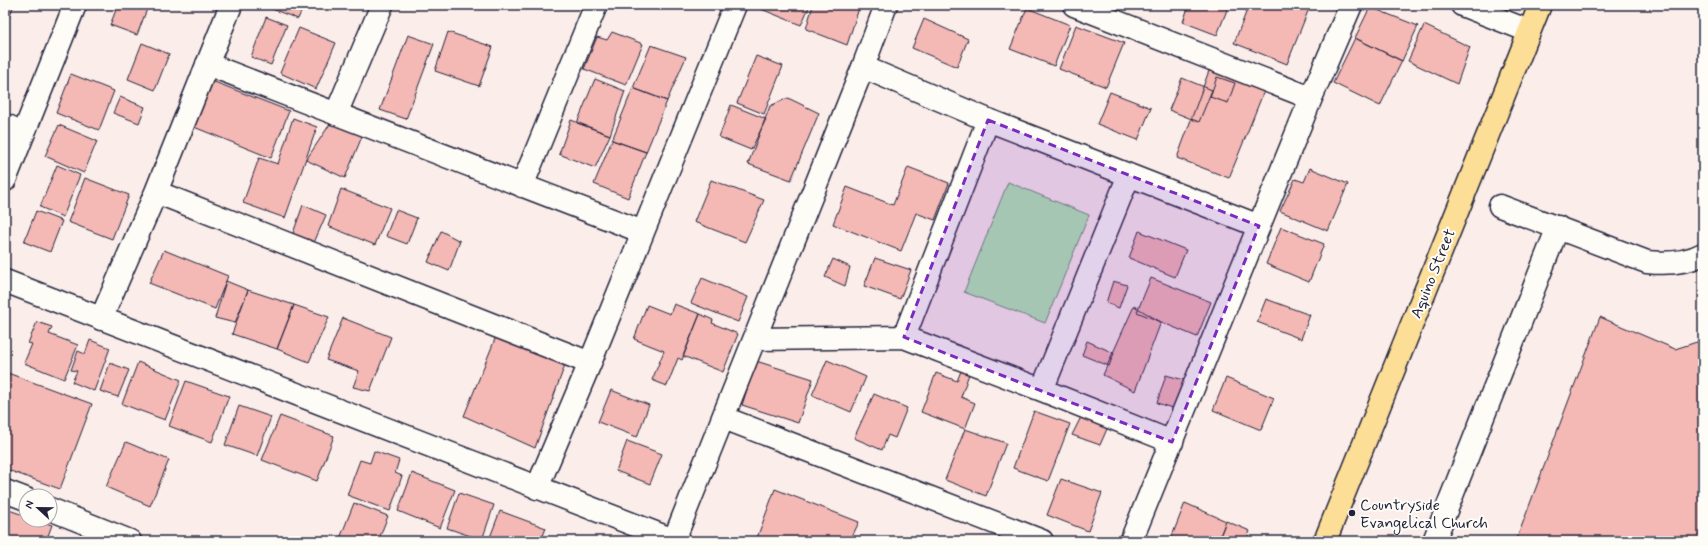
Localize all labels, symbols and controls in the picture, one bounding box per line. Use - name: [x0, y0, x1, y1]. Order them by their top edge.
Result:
- street label: Aquino Street: [1406, 225, 1461, 321]
- north arrow: [18, 488, 58, 528]
- place label: Countryside Evangelical Church: [1360, 495, 1488, 535]
- text: N: [22, 499, 38, 511]
- marker: Countryside Evangelical Church: [1347, 508, 1357, 518]

